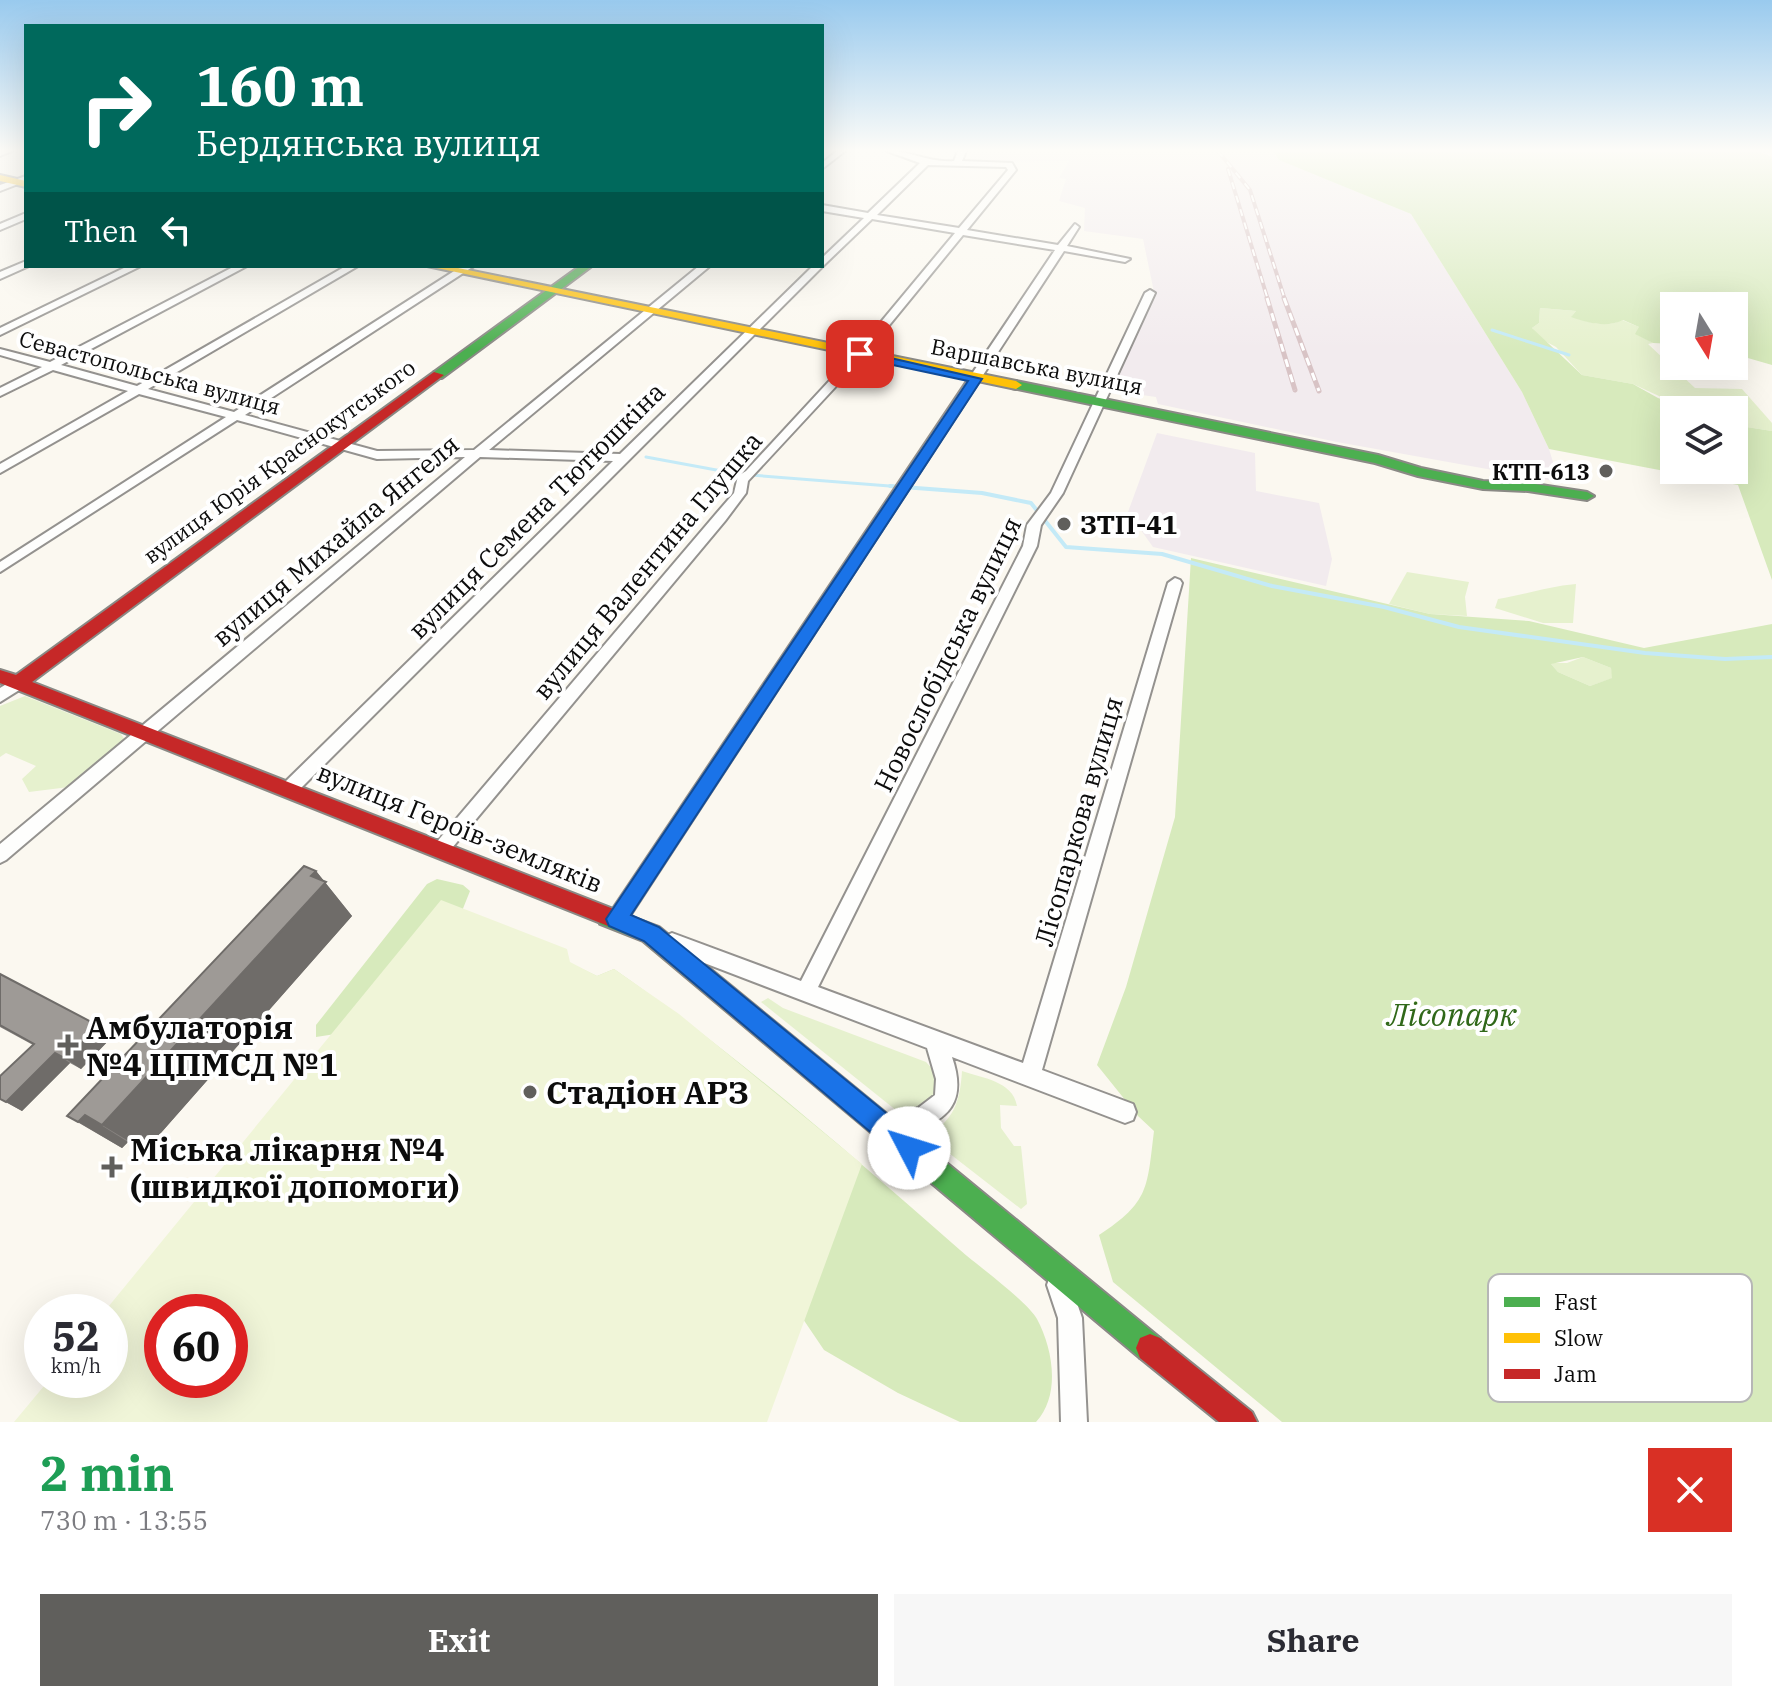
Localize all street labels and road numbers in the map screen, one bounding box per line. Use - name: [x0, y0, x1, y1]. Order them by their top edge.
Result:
- street label: Севастопольська вулиця: [16, 323, 284, 421]
- street label: Варшавська вулиця: [929, 331, 1145, 401]
- street label: вулиця Юрія Краснокутського: [137, 352, 421, 570]
- street label: вулиця Семена Тютюшкіна: [400, 374, 672, 646]
- street label: вулиця Валентина Глушка: [525, 424, 769, 706]
- street label: вулиця Михайла Янгеля: [205, 427, 465, 653]
- street label: Новослобідська вулиця: [866, 511, 1028, 797]
- street label: Лісопаркова вулиця: [1026, 692, 1130, 950]
- street label: вулиця Героїв-земляків: [312, 754, 608, 900]

